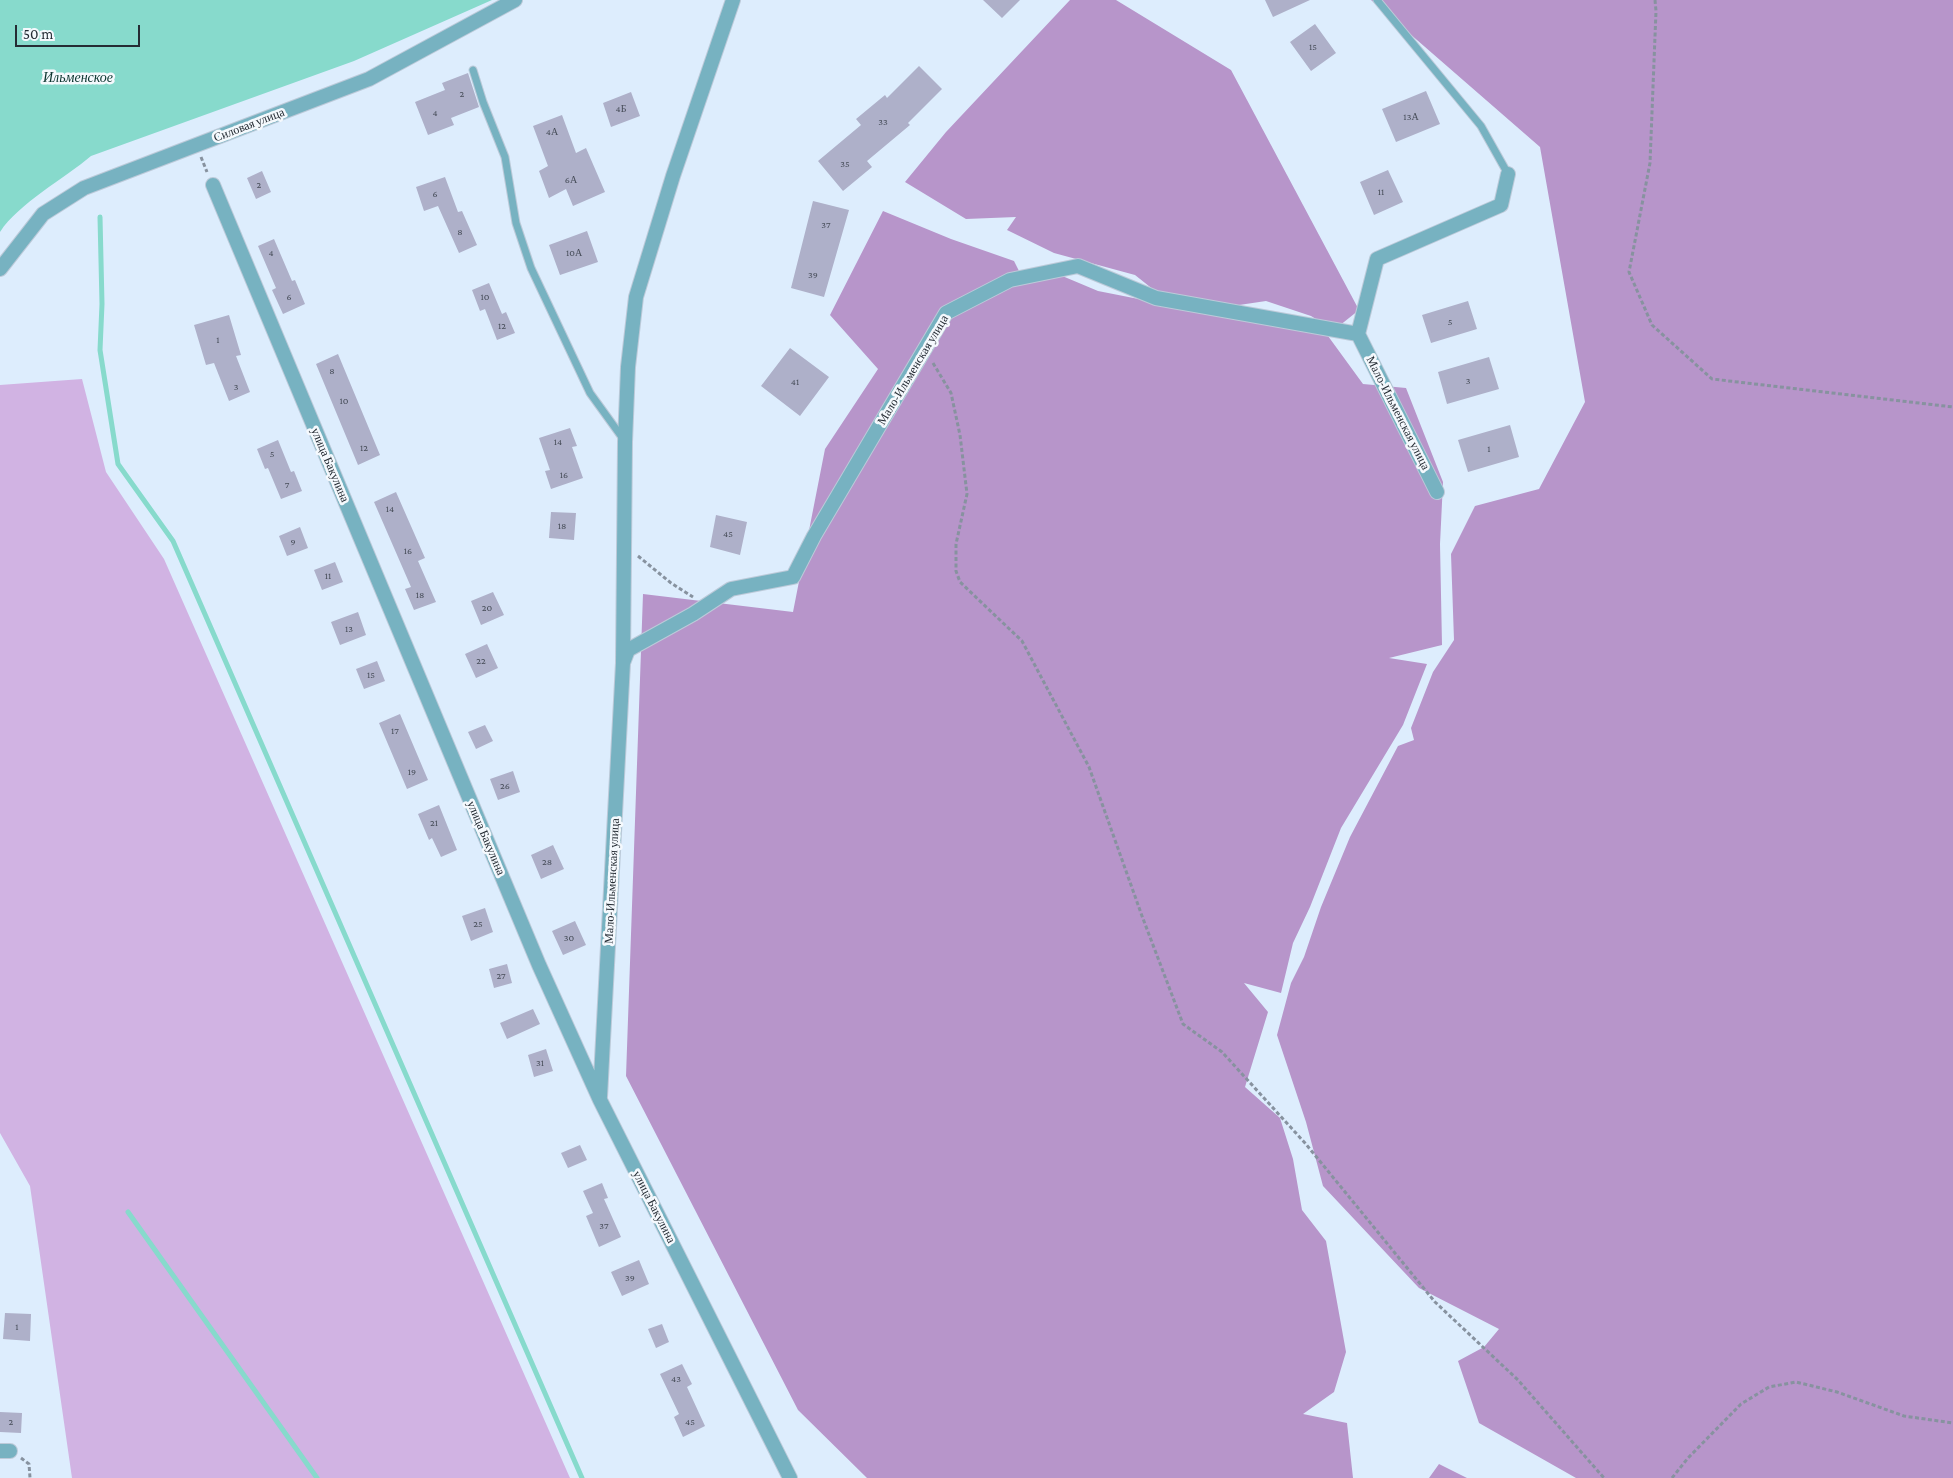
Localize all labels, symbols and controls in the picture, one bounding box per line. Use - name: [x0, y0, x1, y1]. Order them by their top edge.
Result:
- scale bar: [18, 15, 142, 47]
- text: 50 m: [23, 26, 53, 42]
- house number: 15: [1309, 41, 1317, 53]
- water label: Ильменское: [43, 70, 113, 86]
- house number: 2: [460, 88, 464, 100]
- house number: 4Б: [616, 103, 626, 115]
- street label: Силовая улица: [212, 105, 286, 145]
- house number: 4: [432, 107, 438, 119]
- house number: 13А: [1403, 111, 1419, 123]
- house number: 33: [878, 116, 888, 128]
- house number: 4А: [546, 126, 558, 138]
- house number: 35: [840, 158, 850, 170]
- house number: 6А: [565, 174, 577, 186]
- house number: 2: [257, 179, 261, 191]
- house number: 11: [1378, 186, 1384, 198]
- house number: 6: [432, 188, 438, 200]
- house number: 37: [821, 219, 831, 231]
- house number: 8: [457, 226, 463, 238]
- house number: 4: [268, 247, 274, 259]
- house number: 10А: [566, 247, 582, 259]
- house number: 39: [808, 269, 818, 281]
- house number: 6: [286, 291, 292, 303]
- house number: 10: [481, 291, 489, 303]
- street label: Мало-Ильменская улица: [874, 312, 952, 428]
- house number: 5: [1448, 316, 1452, 328]
- house number: 12: [498, 320, 506, 332]
- house number: 1: [216, 334, 220, 346]
- street label: Мало-Ильменская улица: [1363, 354, 1433, 472]
- house number: 8: [329, 365, 335, 377]
- house number: 3: [1466, 375, 1470, 387]
- house number: 41: [791, 376, 799, 388]
- house number: 3: [234, 381, 238, 393]
- house number: 10: [340, 395, 348, 407]
- street label: улица Бакулина: [308, 426, 352, 504]
- house number: 14: [554, 436, 562, 448]
- house number: 12: [360, 442, 368, 454]
- house number: 1: [1487, 443, 1491, 455]
- house number: 5: [270, 448, 274, 460]
- house number: 16: [560, 469, 568, 481]
- house number: 7: [285, 479, 289, 491]
- house number: 14: [386, 503, 394, 515]
- house number: 18: [558, 520, 566, 532]
- house number: 45: [723, 528, 733, 540]
- house number: 9: [290, 536, 296, 548]
- house number: 16: [404, 545, 412, 557]
- house number: 11: [325, 570, 331, 582]
- house number: 18: [416, 589, 424, 601]
- house number: 20: [482, 602, 492, 614]
- house number: 13: [345, 623, 353, 635]
- house number: 22: [476, 655, 486, 667]
- house number: 15: [367, 669, 375, 681]
- house number: 17: [391, 725, 399, 737]
- house number: 19: [408, 766, 416, 778]
- house number: 26: [500, 780, 510, 792]
- street label: улица Бакулина: [464, 799, 508, 877]
- house number: 21: [430, 817, 438, 829]
- street label: Мало-Ильменская улица: [602, 818, 622, 944]
- house number: 28: [542, 856, 552, 868]
- house number: 25: [473, 918, 483, 930]
- house number: 30: [564, 932, 574, 944]
- house number: 27: [496, 970, 506, 982]
- house number: 31: [536, 1057, 544, 1069]
- street label: улица Бакулина: [630, 1168, 678, 1246]
- house number: 37: [599, 1220, 609, 1232]
- house number: 39: [625, 1272, 635, 1284]
- house number: 1: [15, 1321, 19, 1333]
- house number: 43: [671, 1373, 681, 1385]
- house number: 2: [9, 1416, 13, 1428]
- house number: 45: [685, 1416, 695, 1428]

